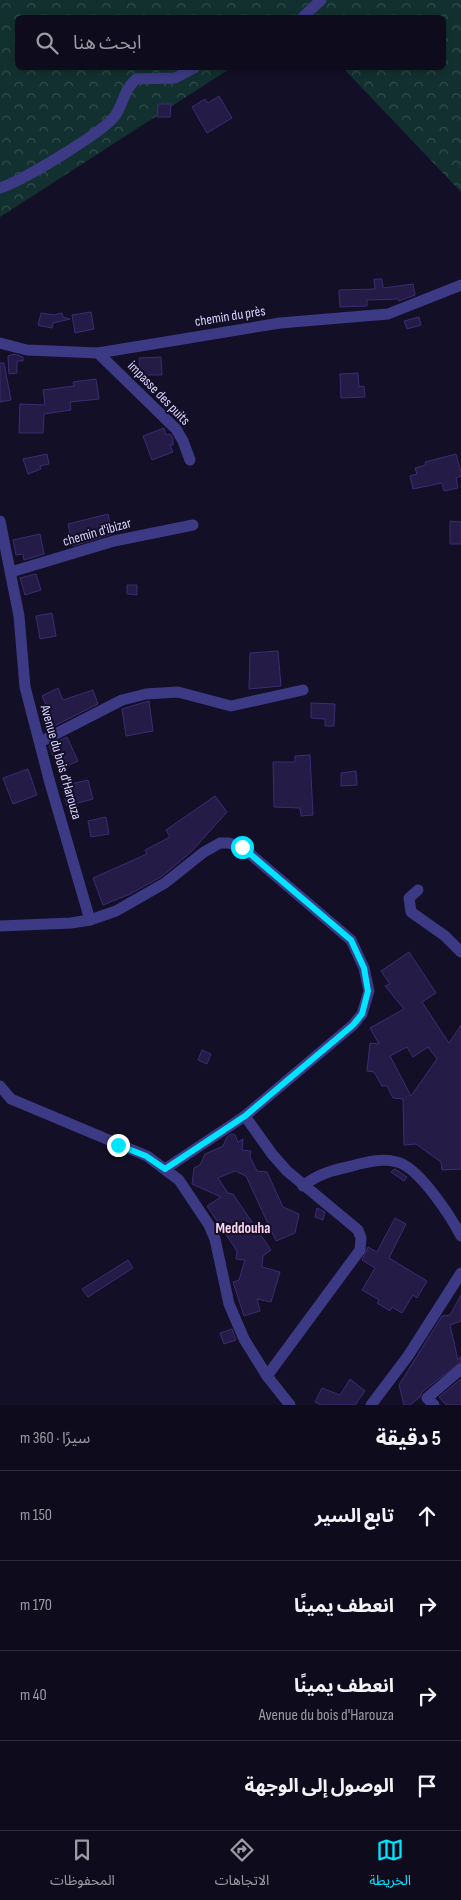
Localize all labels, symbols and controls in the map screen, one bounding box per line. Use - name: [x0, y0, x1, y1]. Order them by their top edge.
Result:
- search box: [15, 15, 446, 70]
- icon: search: [33, 29, 61, 57]
- text: ابحث هنا: [73, 32, 141, 55]
- street label: chemin du près: [194, 302, 266, 330]
- street label: impasse des puits: [124, 357, 194, 429]
- street label: chemin d'ibizar: [61, 514, 133, 550]
- street label: Avenue du bois d'Harouza: [36, 702, 85, 821]
- route start: [231, 836, 254, 859]
- route end: [107, 1134, 130, 1157]
- district label: Meddouha: [216, 1219, 270, 1238]
- text: 5 دقيقة: [376, 1426, 441, 1451]
- text: سيرًا · 360 m: [20, 1429, 90, 1448]
- icon: ahead: [413, 1502, 441, 1530]
- text: تابع السير: [315, 1505, 394, 1528]
- text: 150 m: [20, 1506, 52, 1525]
- icon: right: [413, 1592, 441, 1620]
- text: انعطف يمينًا: [294, 1595, 394, 1618]
- text: 170 m: [20, 1596, 52, 1615]
- text: انعطف يمينًا: [294, 1675, 394, 1698]
- icon: right: [413, 1682, 441, 1710]
- text: 40 m: [20, 1686, 47, 1705]
- text: Avenue du bois d'Harouza: [259, 1706, 394, 1725]
- icon: arrive: [413, 1772, 441, 1800]
- text: الوصول إلى الوجهة: [245, 1775, 394, 1798]
- tab: المحفوظات: [50, 1836, 115, 1895]
- tab: الاتجاهات: [215, 1836, 269, 1895]
- tab: الخريطة: [369, 1836, 411, 1895]

